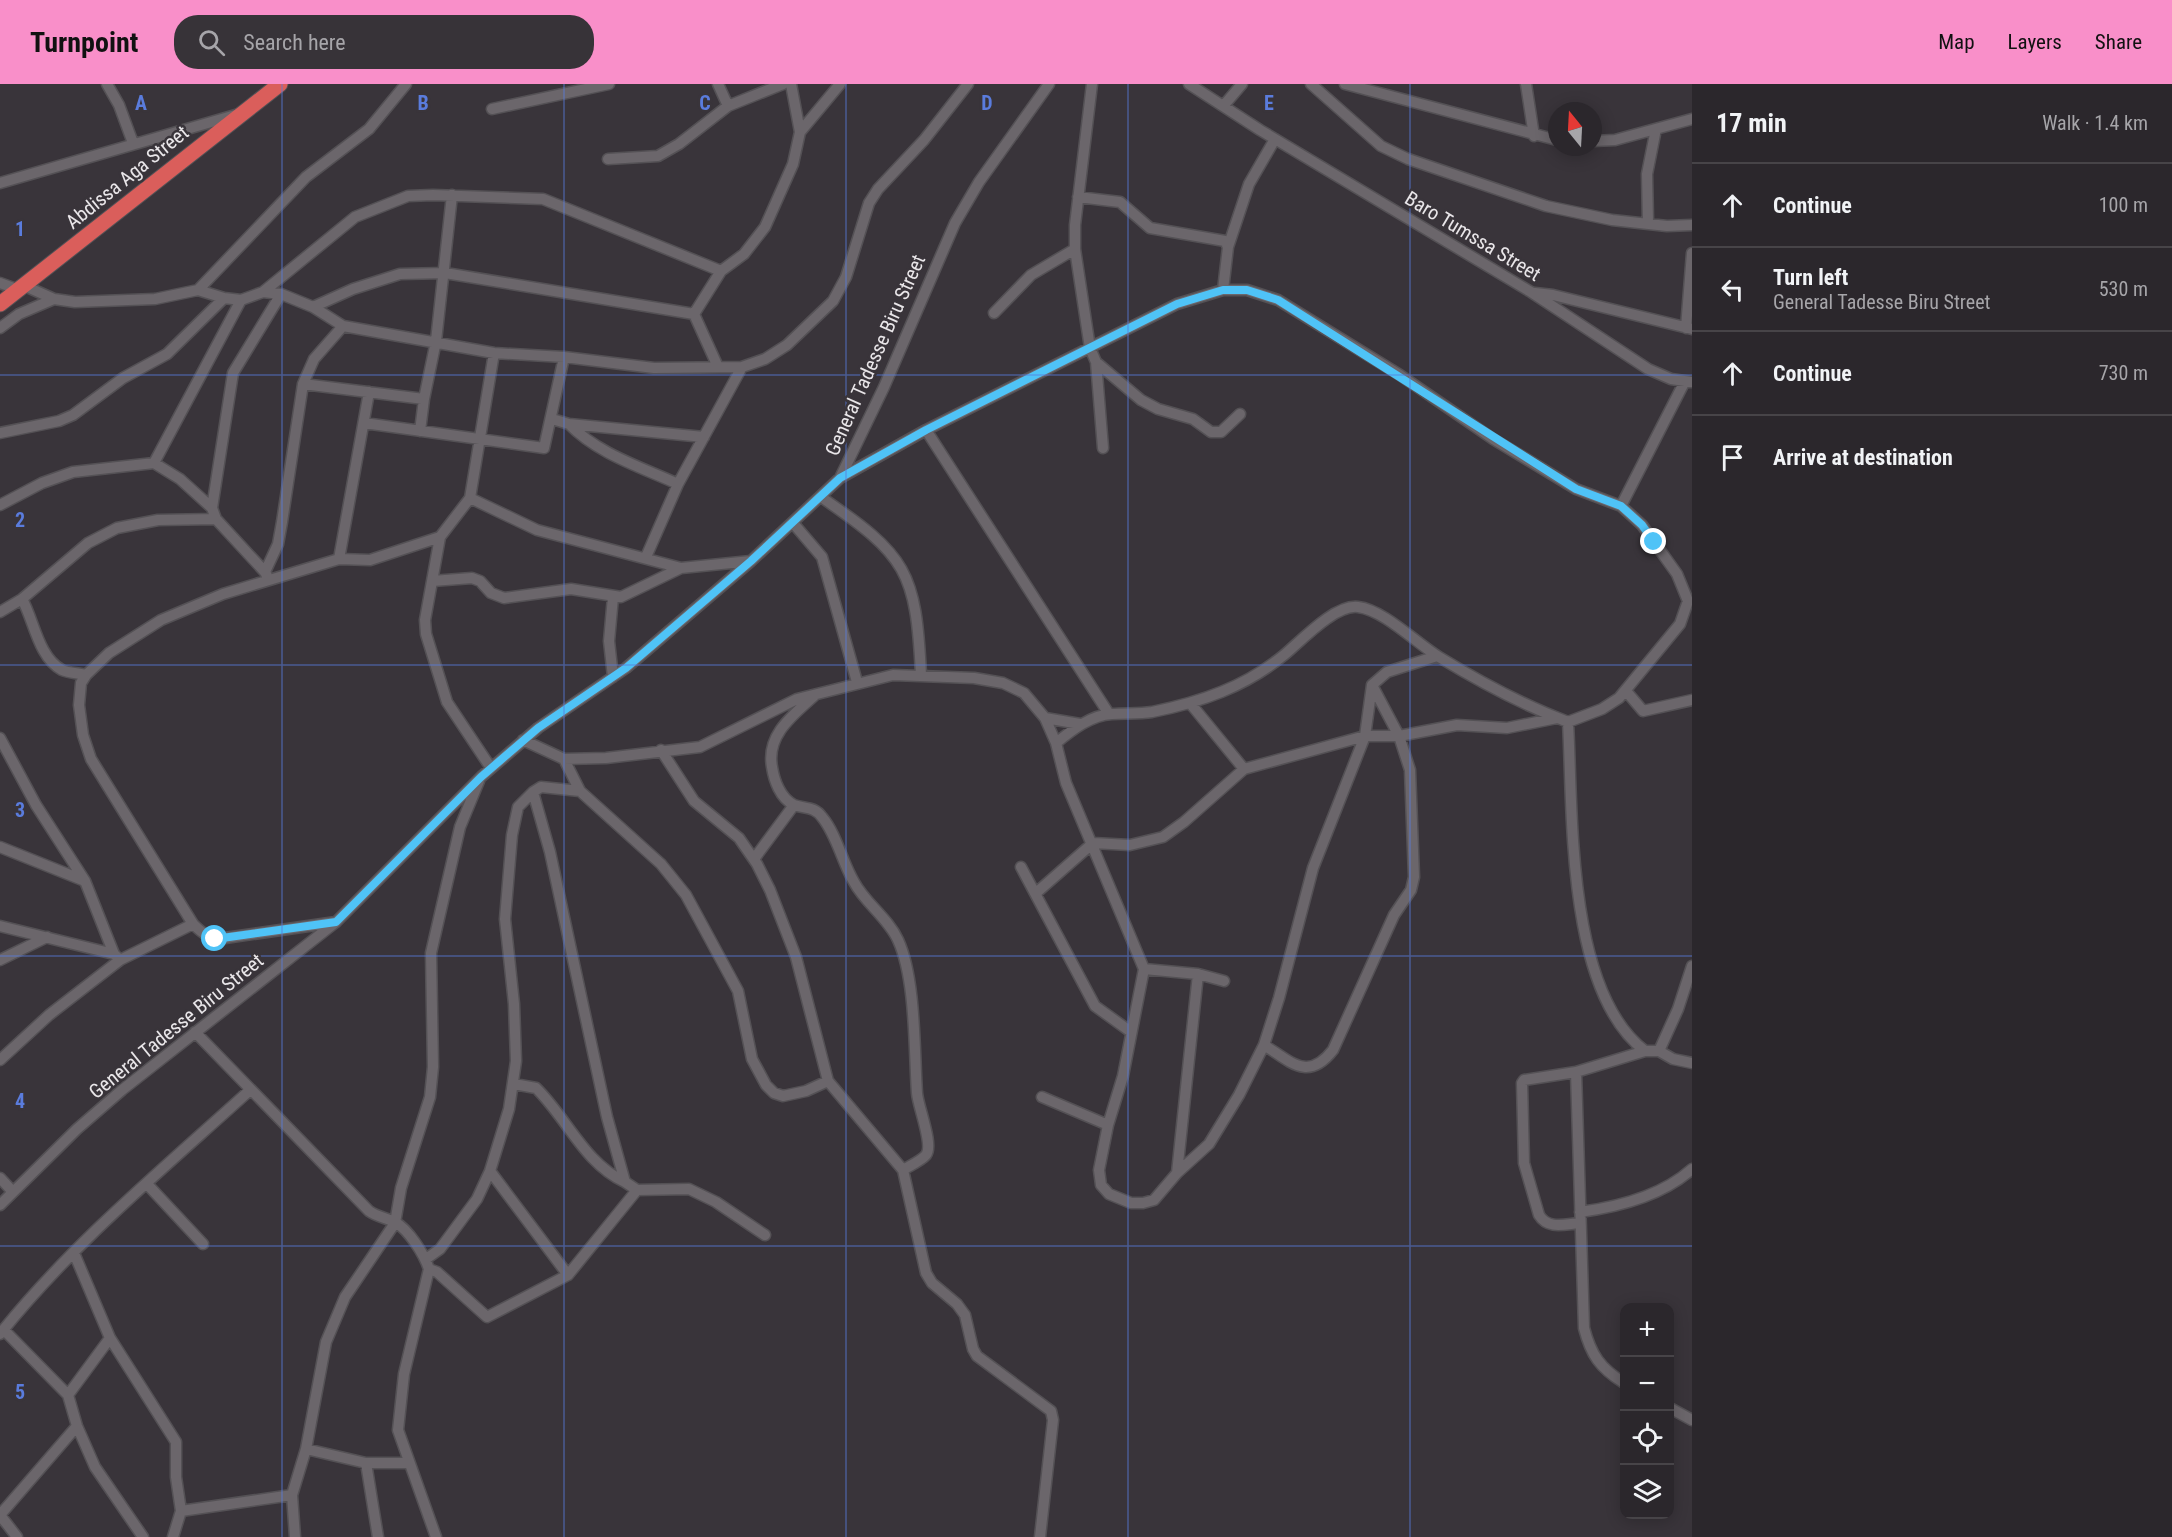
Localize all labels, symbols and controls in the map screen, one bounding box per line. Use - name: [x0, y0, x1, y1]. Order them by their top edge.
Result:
- search box: [174, 15, 594, 69]
- text: Turnpoint: [30, 26, 138, 59]
- icon: search: [195, 26, 228, 59]
- text: Search here: [243, 30, 346, 55]
- text: Map: [1938, 30, 1975, 54]
- text: Layers: [2008, 30, 2062, 54]
- text: Share: [2095, 30, 2142, 54]
- text: A: [135, 91, 147, 115]
- text: B: [417, 91, 429, 115]
- text: C: [699, 91, 711, 115]
- text: D: [981, 91, 993, 115]
- text: E: [1264, 91, 1274, 115]
- north arrow: [1548, 102, 1602, 156]
- text: 17 min: [1716, 108, 1787, 138]
- text: Walk · 1.4 km: [2042, 111, 2148, 135]
- street label: Abdissa Aga Street: [61, 120, 193, 234]
- street label: Baro Tumssa Street: [1401, 186, 1545, 286]
- icon: ahead: [1716, 189, 1749, 222]
- text: Continue: [1773, 193, 1852, 218]
- text: 100 m: [2099, 193, 2148, 217]
- text: 1: [15, 217, 25, 241]
- street label: General Tadesse Biru Street: [820, 251, 930, 459]
- text: Turn left: [1773, 265, 1848, 290]
- icon: left: [1716, 273, 1749, 306]
- text: 530 m: [2099, 277, 2148, 301]
- text: General Tadesse Biru Street: [1773, 290, 1990, 314]
- icon: ahead: [1716, 357, 1749, 390]
- text: Continue: [1773, 361, 1852, 386]
- text: 730 m: [2099, 361, 2148, 385]
- icon: arrive: [1716, 441, 1749, 474]
- text: Arrive at destination: [1773, 445, 1953, 470]
- text: 2: [15, 508, 25, 532]
- route end: [1640, 528, 1666, 554]
- text: 3: [15, 798, 25, 822]
- route start: [201, 925, 227, 951]
- street label: General Tadesse Biru Street: [84, 948, 268, 1104]
- text: 4: [15, 1089, 25, 1113]
- map controls: [1620, 1303, 1674, 1519]
- button: +: [1620, 1303, 1674, 1357]
- button: −: [1620, 1357, 1674, 1411]
- text: 5: [15, 1380, 25, 1404]
- button: locate: [1620, 1411, 1674, 1465]
- button: layers: [1620, 1465, 1674, 1519]

